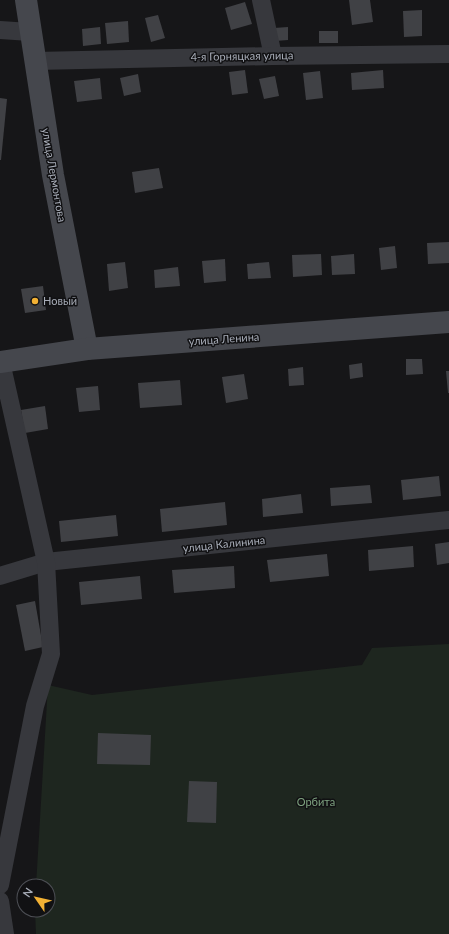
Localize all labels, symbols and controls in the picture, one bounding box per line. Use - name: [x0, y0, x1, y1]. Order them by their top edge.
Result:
- street label: 4-я Горняцкая улица: [190, 48, 294, 63]
- street label: улица Лермонтова: [40, 127, 69, 223]
- place label: Новый: [43, 294, 77, 307]
- marker: Новый: [30, 296, 40, 306]
- street label: улица Ленина: [188, 330, 260, 347]
- street label: улица Калинина: [182, 533, 266, 554]
- park label: Орбита: [297, 795, 335, 808]
- north arrow: [16, 878, 56, 918]
- text: N: [20, 885, 35, 899]

